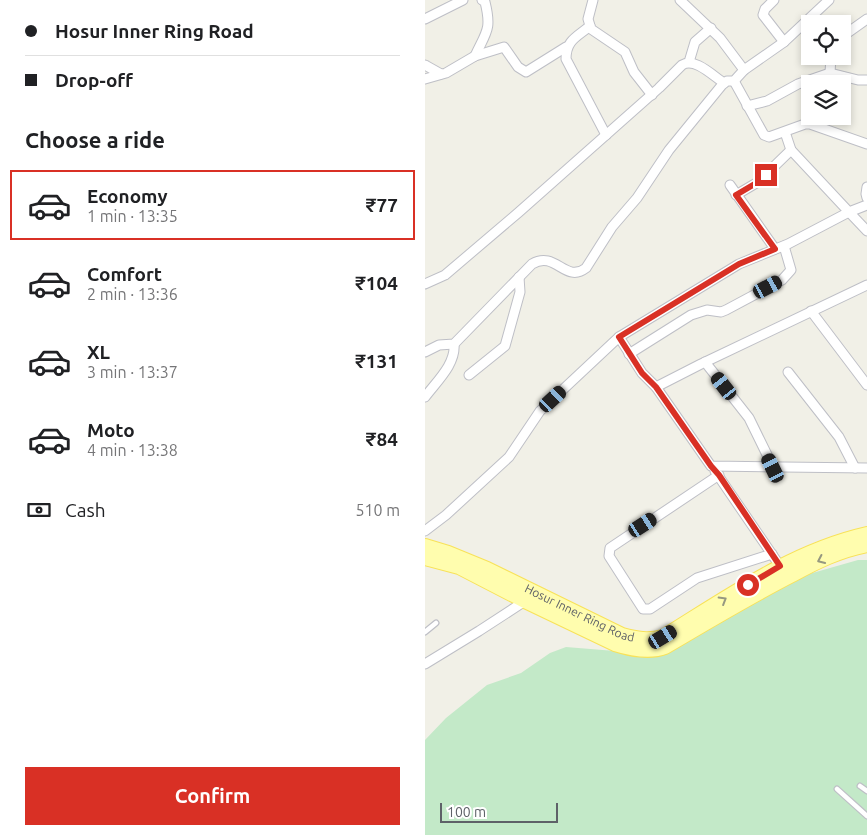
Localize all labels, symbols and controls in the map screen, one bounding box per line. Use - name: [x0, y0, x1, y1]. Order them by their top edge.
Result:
- map controls: [801, 15, 851, 125]
- button: locate: [801, 15, 851, 65]
- text: Hosur Inner Ring Road: [55, 20, 254, 42]
- text: Drop-off: [55, 69, 133, 91]
- button: layers: [801, 75, 851, 125]
- text: Choose a ride: [25, 127, 165, 152]
- route end: [755, 164, 777, 186]
- icon: car: [27, 183, 72, 228]
- text: Economy: [87, 185, 168, 207]
- text: ₹77: [366, 194, 398, 216]
- text: 1 min · 13:35: [87, 207, 178, 225]
- icon: car: [27, 261, 72, 306]
- text: Comfort: [87, 263, 162, 285]
- text: ₹104: [355, 272, 398, 294]
- car: [751, 273, 784, 301]
- text: 2 min · 13:36: [87, 285, 178, 303]
- icon: car: [27, 339, 72, 384]
- text: XL: [87, 341, 110, 363]
- text: ₹131: [355, 350, 398, 372]
- text: 3 min · 13:37: [87, 363, 178, 381]
- car: [708, 370, 739, 402]
- car: [536, 383, 569, 415]
- icon: car: [27, 417, 72, 462]
- text: Moto: [87, 419, 135, 441]
- text: ₹84: [366, 428, 398, 450]
- text: 4 min · 13:38: [87, 441, 178, 459]
- car: [759, 451, 786, 485]
- icon: cash: [25, 496, 53, 524]
- text: Cash: [65, 499, 106, 521]
- text: 510 m: [355, 501, 400, 519]
- car: [626, 511, 659, 539]
- one-way arrow: [817, 554, 826, 564]
- route start: [737, 574, 759, 596]
- street label: Hosur Inner Ring Road: [523, 581, 636, 644]
- one-way arrow: [717, 597, 726, 607]
- car: [646, 623, 679, 651]
- button: Confirm: [25, 767, 400, 825]
- scale bar: [440, 800, 557, 823]
- text: 100 m: [447, 804, 486, 820]

